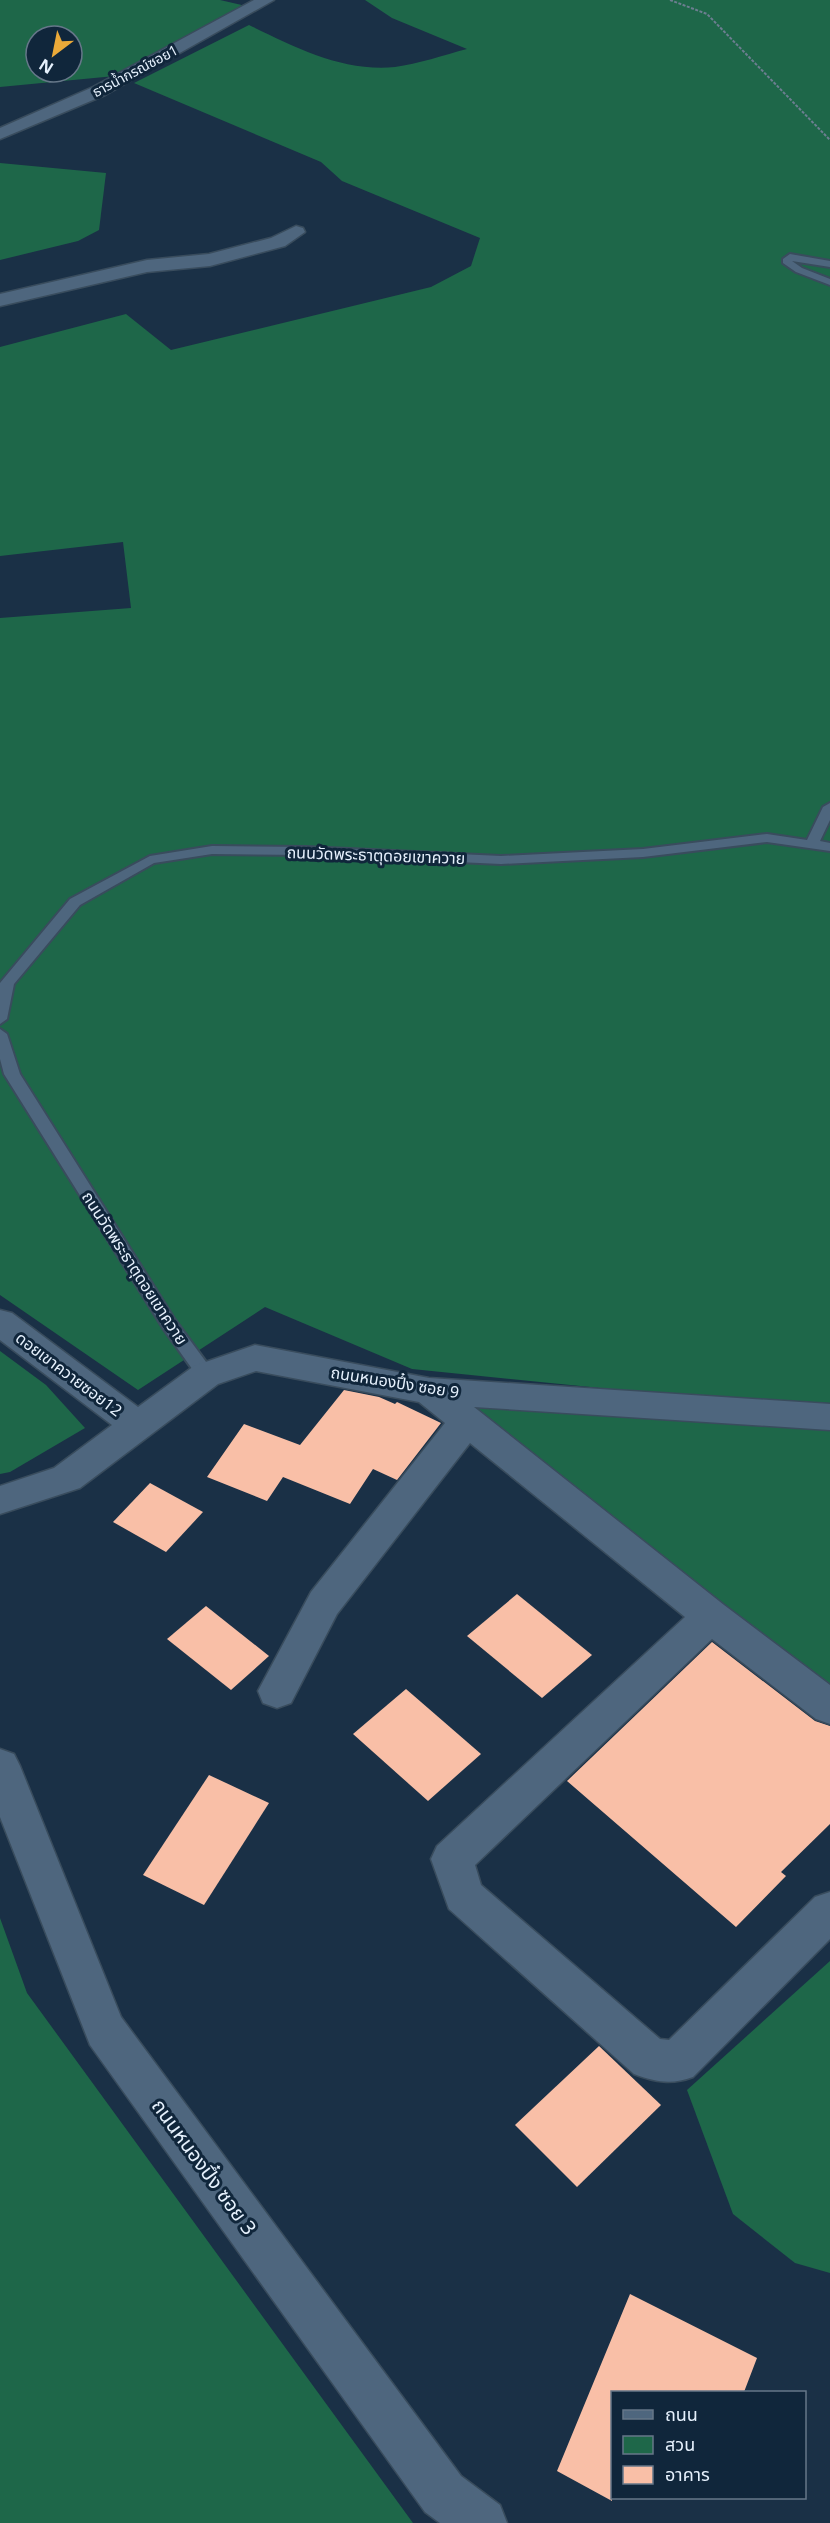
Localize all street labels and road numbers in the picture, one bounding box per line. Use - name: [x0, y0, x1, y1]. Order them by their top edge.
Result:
- street label: ธารน้ำกรณ์ซอย1: [89, 40, 181, 101]
- street label: ถนนวัดพระธาตุดอยเขาควาย: [286, 841, 466, 869]
- street label: ถนนวัดพระธาตุดอยเขาควาย: [77, 1187, 193, 1349]
- street label: ดอยเขาควายซอย12: [11, 1327, 127, 1421]
- street label: ถนนหนองปึ๋ง ซอย 9: [329, 1361, 461, 1403]
- street label: ถนนหนองปึ๋ง ซอย 3: [146, 2093, 263, 2240]

